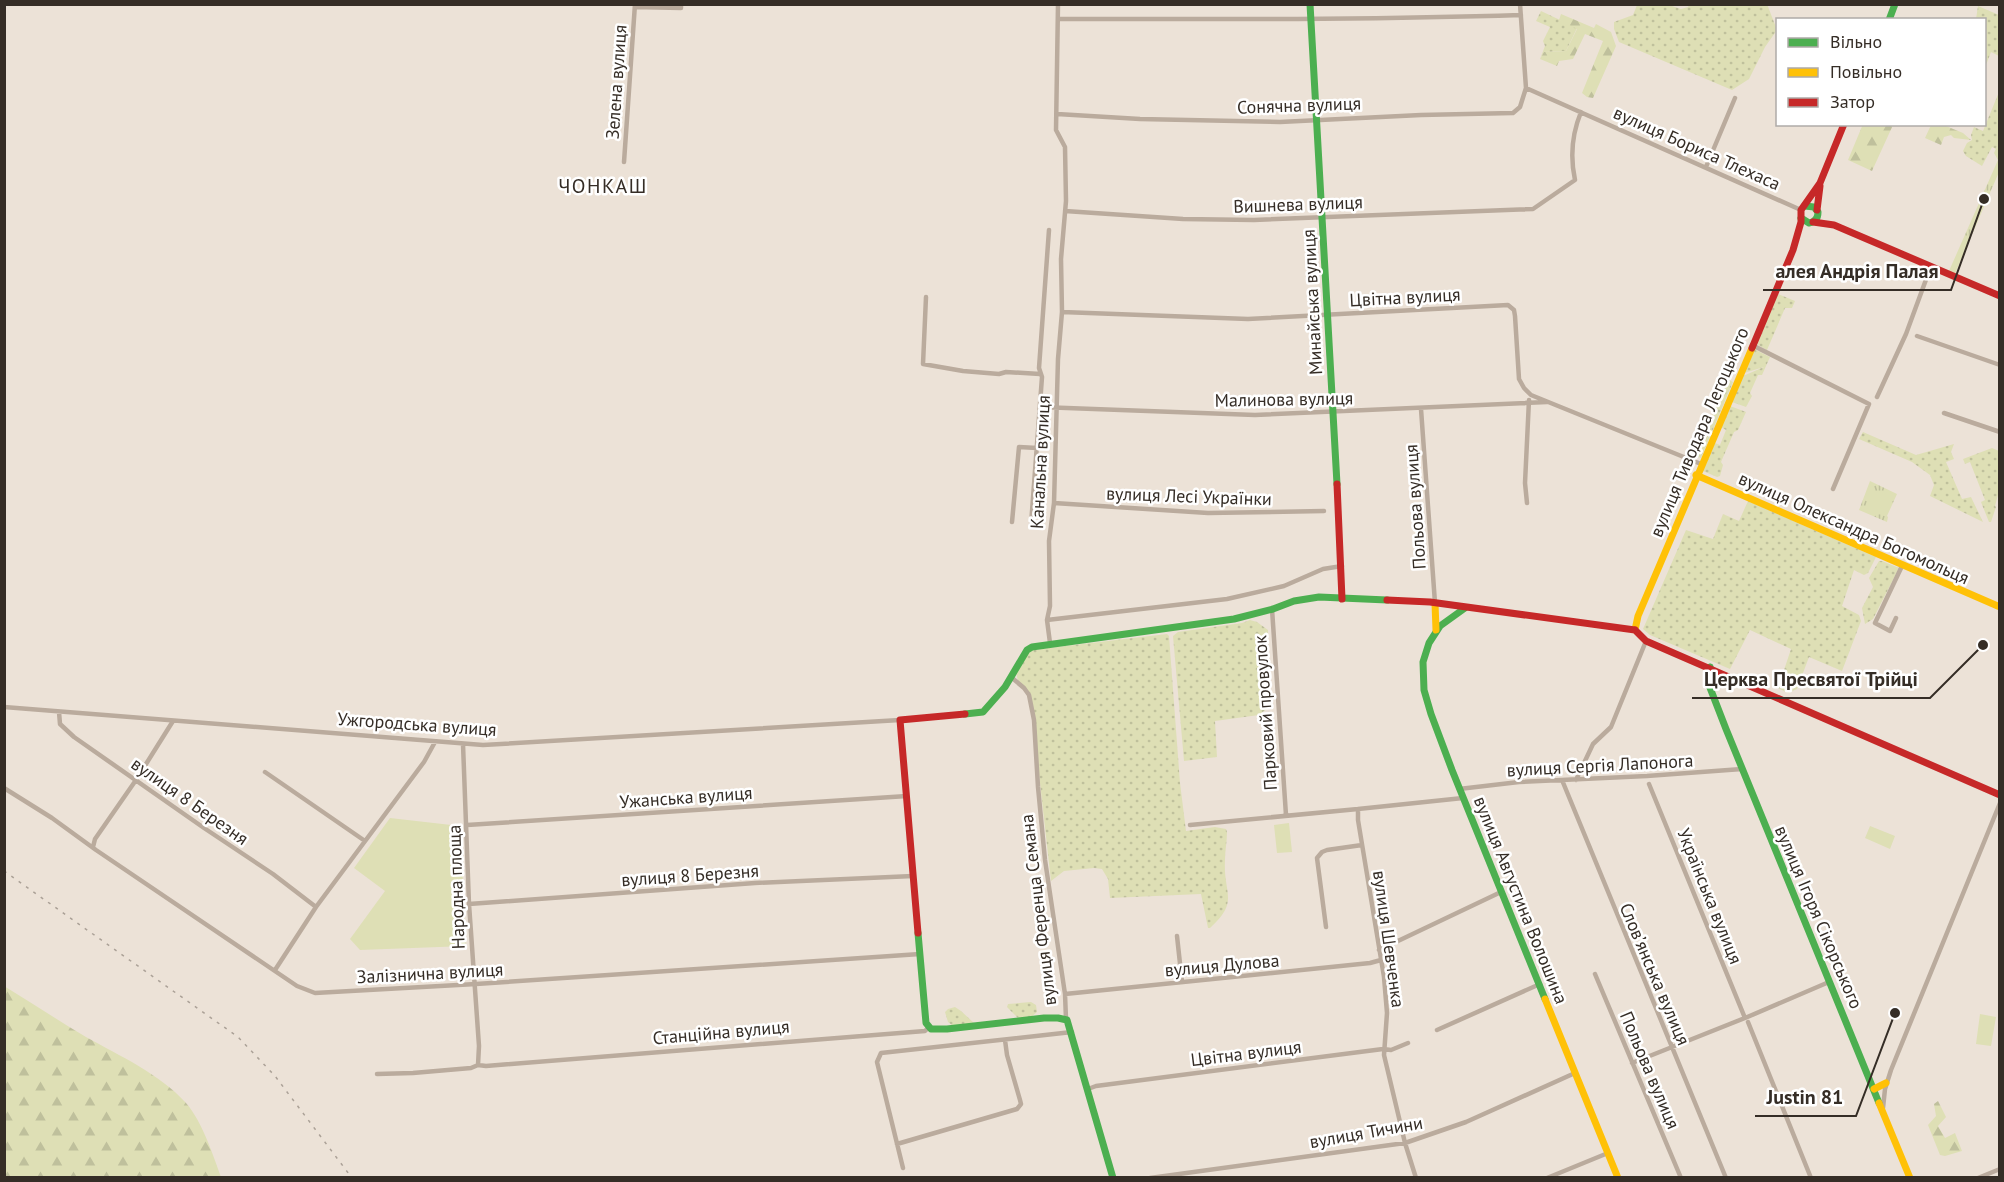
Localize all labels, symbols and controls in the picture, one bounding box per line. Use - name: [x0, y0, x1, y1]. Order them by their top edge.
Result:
- legend: [1776, 18, 1986, 126]
- street label: Зелена вулиця: [601, 24, 631, 140]
- text: Вільно: [1830, 30, 1882, 53]
- text: Повільно: [1830, 60, 1902, 83]
- text: Затор: [1830, 90, 1875, 113]
- street label: Сонячна вулиця: [1237, 91, 1361, 119]
- street label: вулиця Бориса Тлехаса: [1610, 101, 1784, 195]
- district label: ЧОНКАШ: [558, 173, 648, 199]
- street label: Вишнева вулиця: [1233, 190, 1363, 218]
- street label: Минайська вулиця: [1297, 229, 1327, 375]
- callout: алея Андрія Палая: [1763, 252, 1951, 290]
- text: алея Андрія Палая: [1775, 258, 1939, 284]
- street label: Цвітна вулиця: [1349, 283, 1461, 311]
- street label: вулиця Тиводара Легоцького: [1644, 324, 1754, 540]
- street label: Малинова вулиця: [1215, 386, 1353, 412]
- street label: Канальна вулиця: [1025, 395, 1055, 529]
- street label: Польова вулиця: [1399, 444, 1431, 570]
- street label: вулиця Олександра Богомольця: [1735, 467, 1973, 589]
- street label: вулиця Лесі Українки: [1106, 482, 1272, 510]
- street label: Парковий провулок: [1248, 634, 1282, 791]
- callout: Церква Пресвятої Трійці: [1692, 660, 1930, 698]
- text: Церква Пресвятої Трійці: [1704, 666, 1918, 692]
- street label: Ужгородська вулиця: [337, 707, 497, 741]
- street label: вулиця Сергія Лапонога: [1506, 749, 1694, 781]
- street label: вулиця 8 Березня: [127, 752, 253, 850]
- street label: Ужанська вулиця: [619, 781, 753, 813]
- street label: вулиця Августина Волошина: [1469, 793, 1573, 1007]
- street label: вулиця Ференца Семана: [1015, 813, 1061, 1007]
- street label: вулиця Ігоря Сікорського: [1770, 822, 1868, 1012]
- street label: Народна площа: [442, 824, 470, 950]
- street label: Українська вулиця: [1672, 825, 1748, 967]
- street label: вулиця 8 Березня: [620, 859, 760, 891]
- street label: вулиця Шевченка: [1368, 869, 1410, 1009]
- street label: Словʼянська вулиця: [1615, 899, 1695, 1049]
- street label: вулиця Дулова: [1164, 949, 1280, 981]
- street label: Залізнична вулиця: [356, 958, 504, 988]
- street label: Польова вулиця: [1615, 1008, 1685, 1132]
- street label: Станційна вулиця: [652, 1015, 790, 1049]
- street label: Цвітна вулиця: [1189, 1035, 1303, 1071]
- callout: Justin 81: [1755, 1078, 1856, 1116]
- text: Justin 81: [1766, 1084, 1843, 1110]
- street label: вулиця Тичини: [1308, 1111, 1424, 1153]

